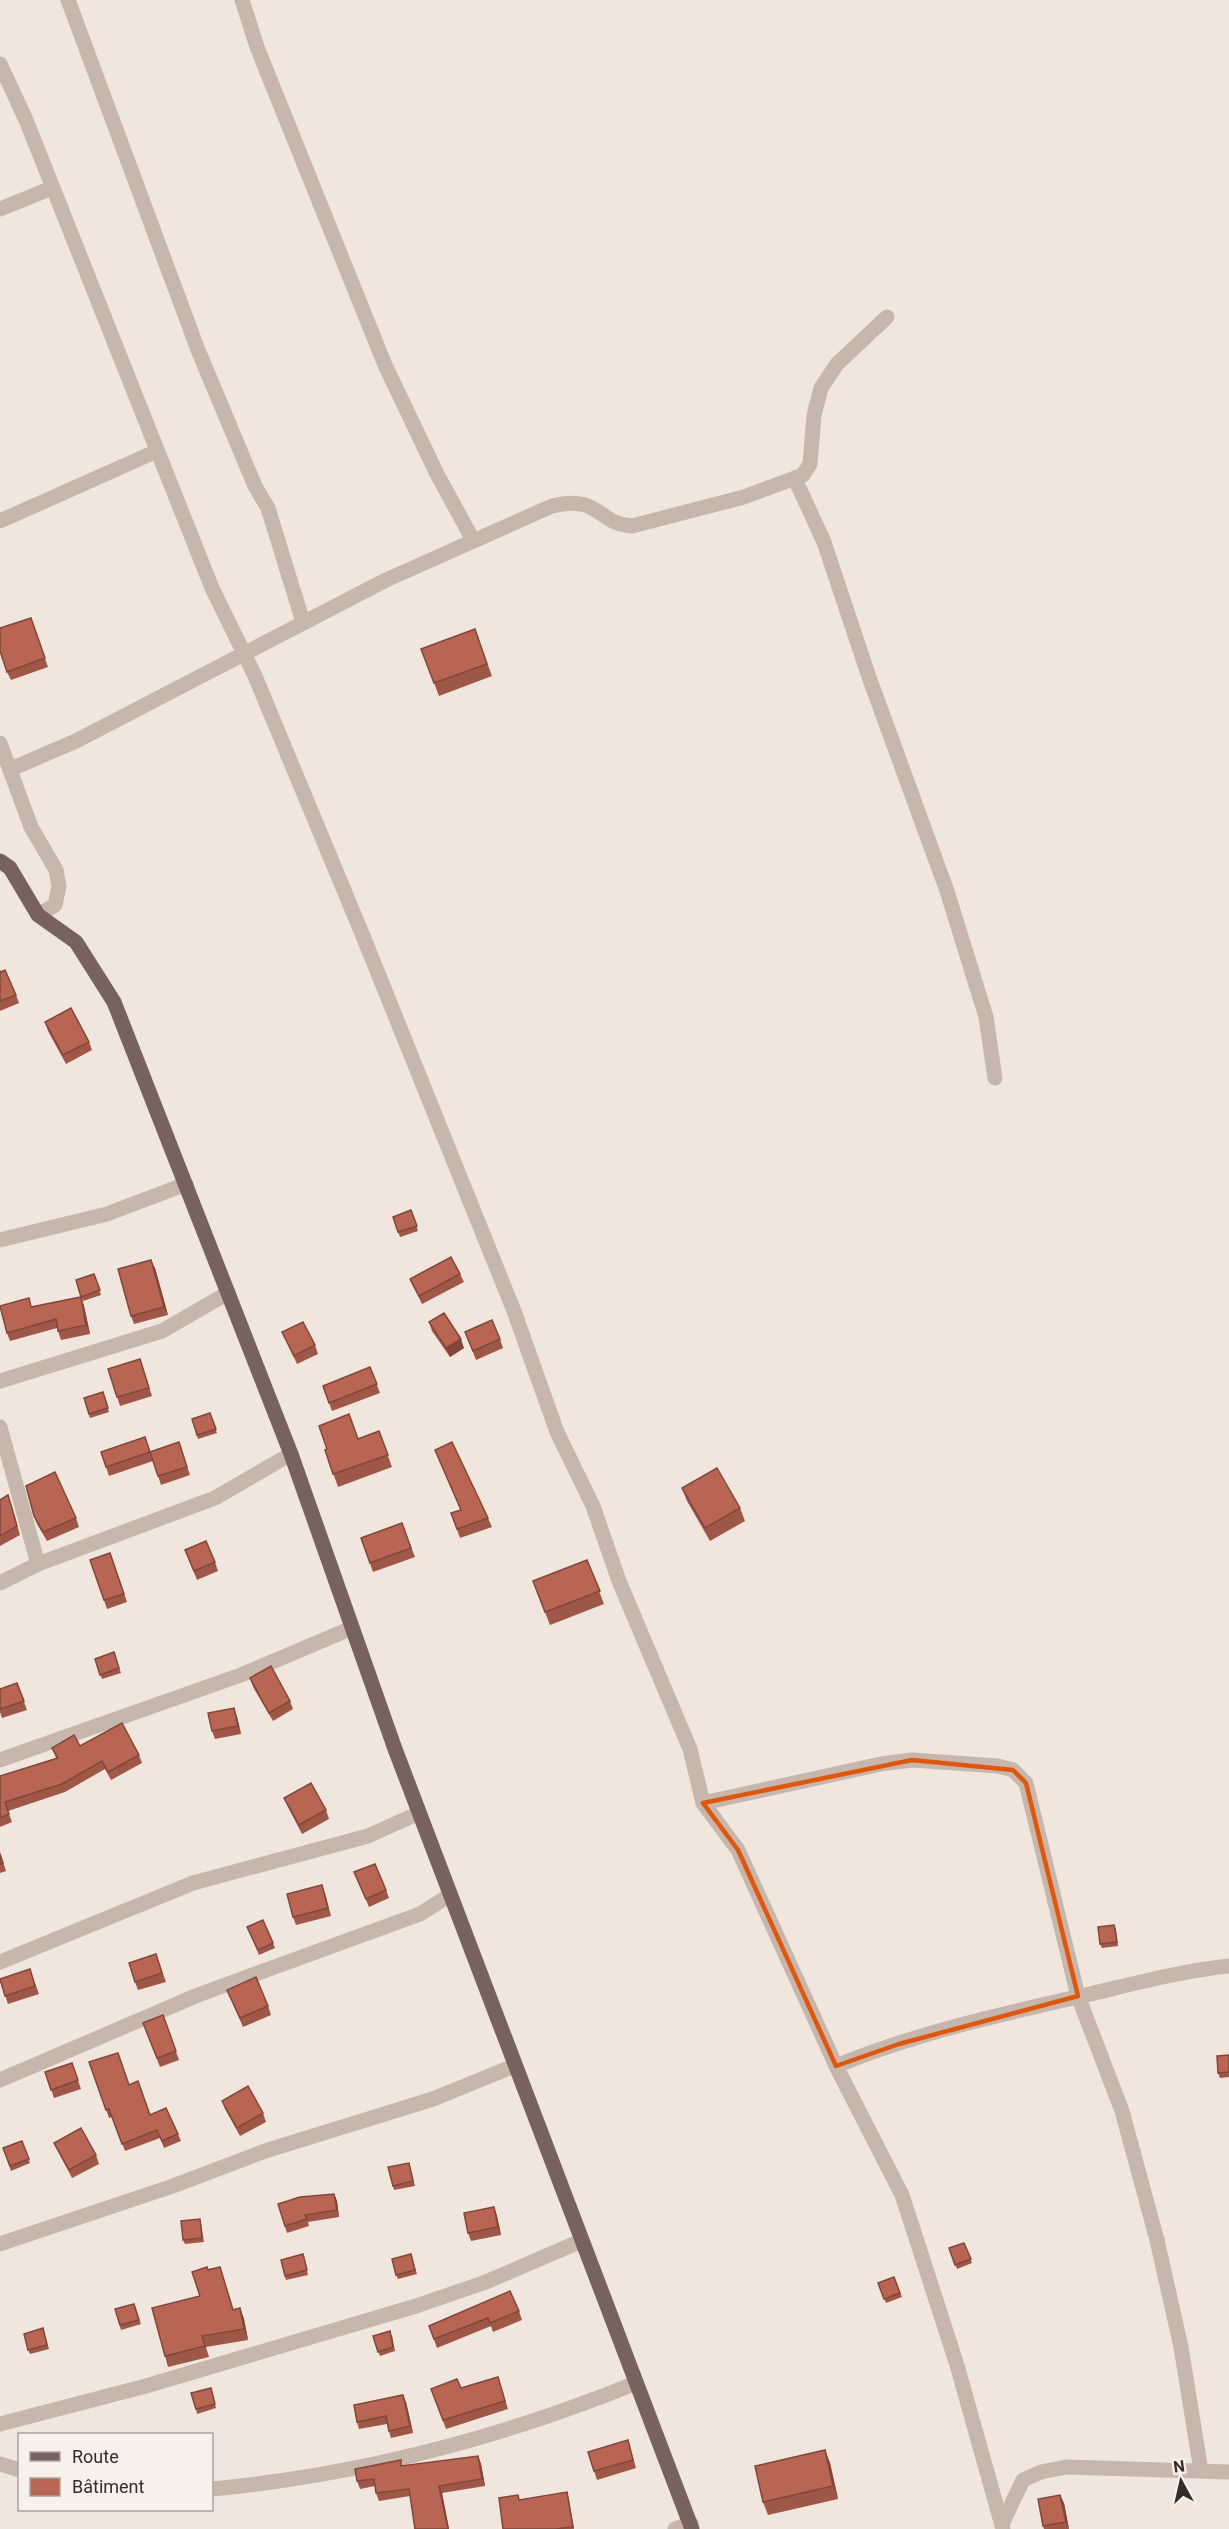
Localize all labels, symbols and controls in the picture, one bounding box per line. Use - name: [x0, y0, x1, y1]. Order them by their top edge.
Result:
- legend: [18, 2433, 213, 2511]
- text: Route: [72, 2446, 119, 2467]
- north arrow: [1151, 2451, 1211, 2511]
- text: N: [1172, 2456, 1186, 2477]
- text: Bâtiment: [72, 2476, 145, 2497]

